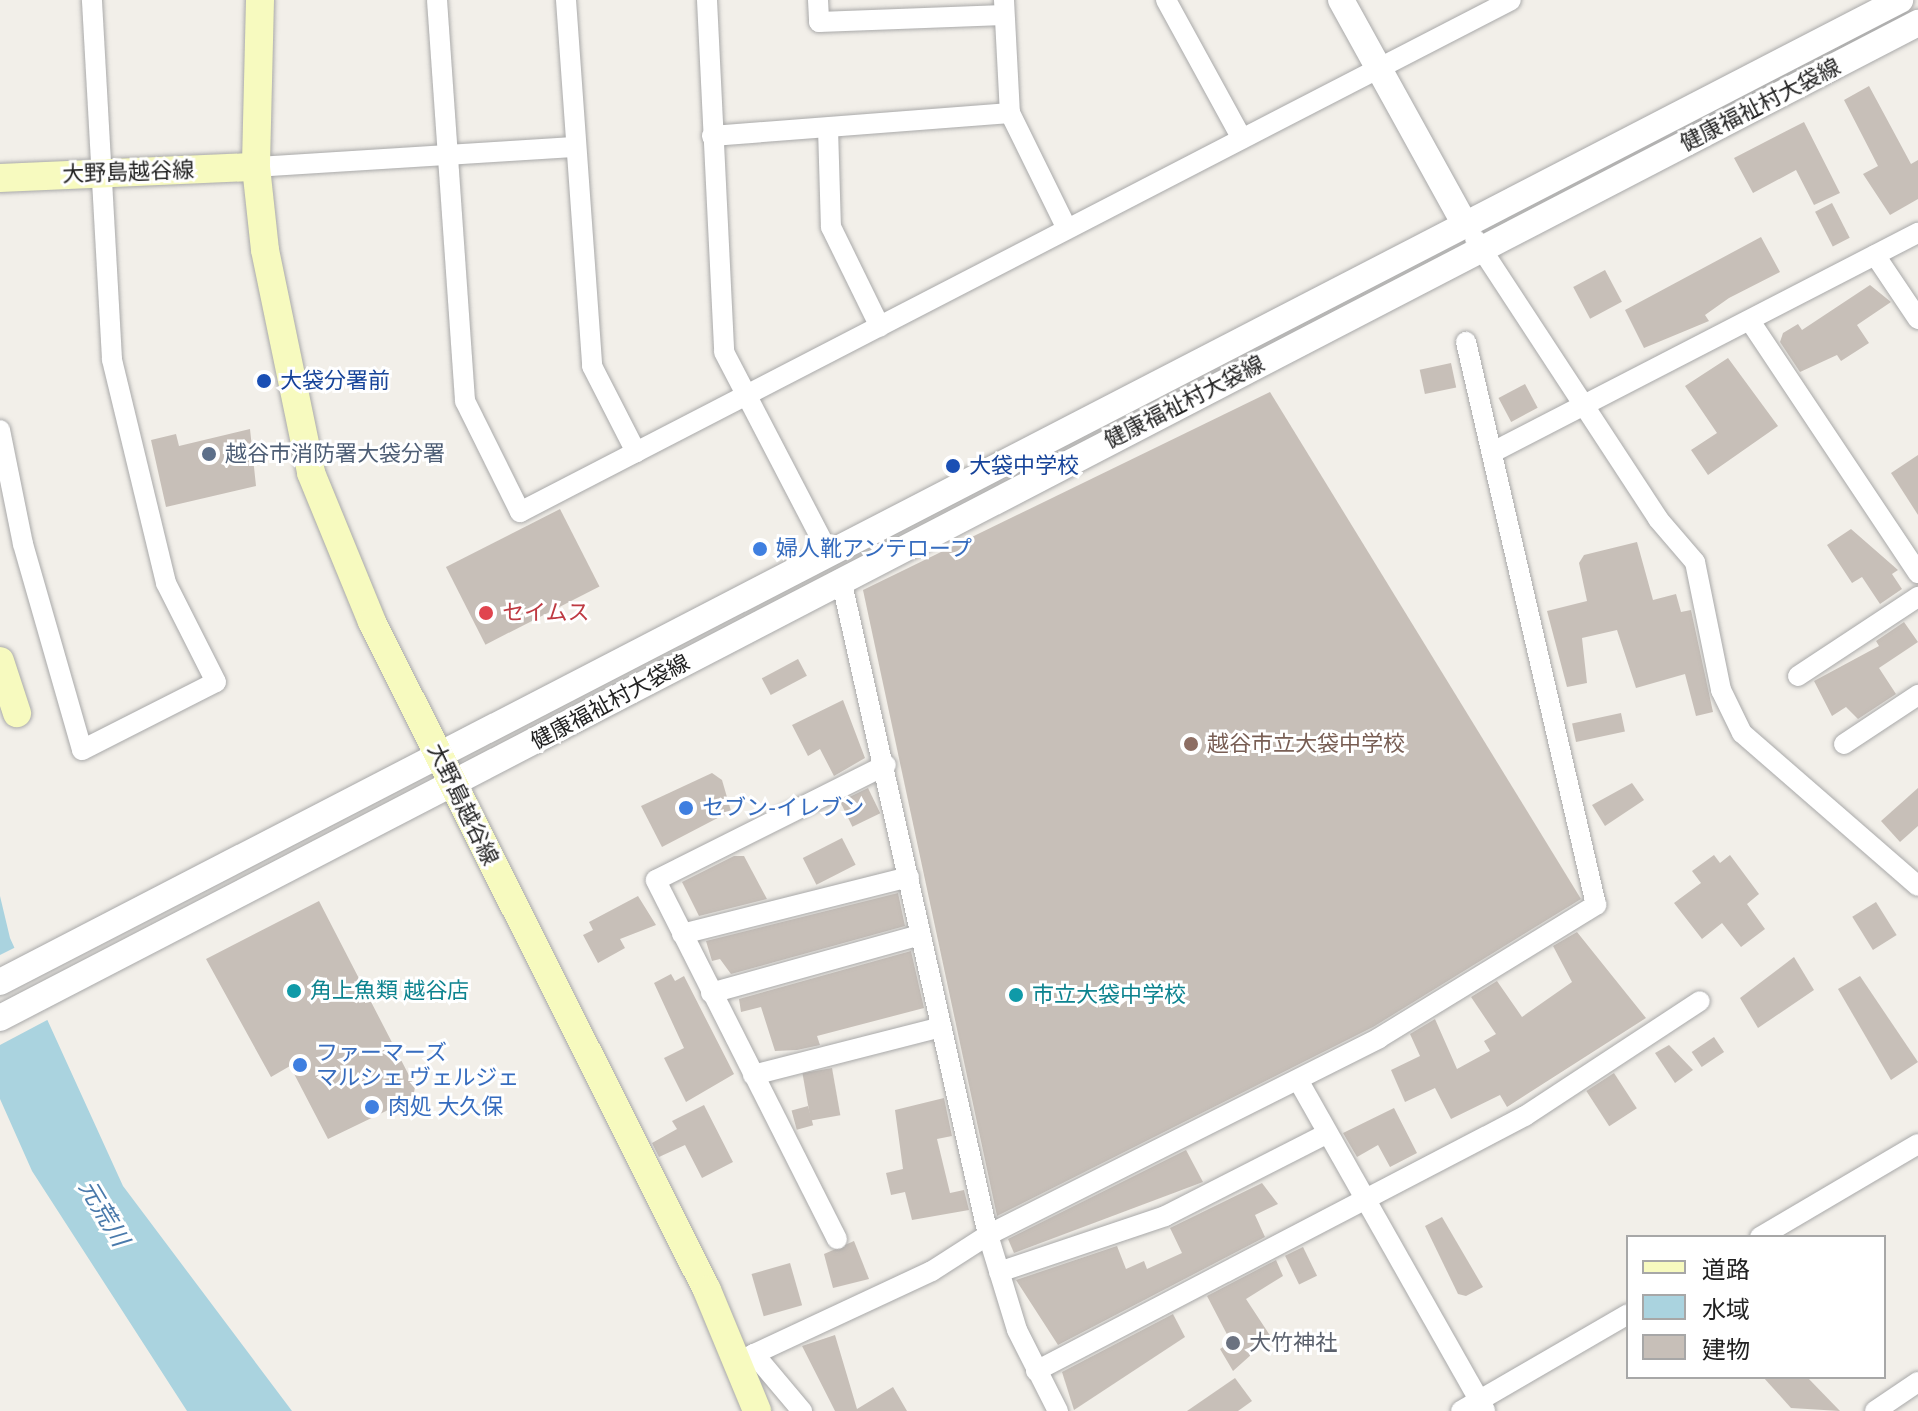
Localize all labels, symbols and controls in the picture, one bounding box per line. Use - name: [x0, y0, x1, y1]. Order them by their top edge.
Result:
- street label: 健康福祉村大袋線: [1676, 53, 1844, 157]
- street label: 大野島越谷線: [62, 157, 194, 187]
- street label: 健康福祉村大袋線: [1100, 350, 1268, 454]
- place label: 大袋分署前: [280, 368, 390, 394]
- marker: 大袋分署前: [255, 372, 273, 390]
- place label: 越谷市消防署大袋分署: [225, 441, 445, 467]
- marker: 越谷市消防署大袋分署: [200, 445, 218, 463]
- place label: 大袋中学校: [969, 453, 1079, 479]
- marker: 大袋中学校: [944, 457, 962, 475]
- place label: 婦人靴アンテロープ: [776, 536, 974, 562]
- marker: 婦人靴アンテロープ: [751, 540, 769, 558]
- place label: セイムス: [502, 600, 590, 626]
- marker: セイムス: [477, 604, 495, 622]
- street label: 健康福祉村大袋線: [526, 649, 694, 755]
- place label: 越谷市立大袋中学校: [1207, 731, 1405, 757]
- marker: 越谷市立大袋中学校: [1182, 735, 1200, 753]
- street label: 大野島越谷線: [422, 739, 504, 869]
- place label: セブン-イレブン: [702, 795, 864, 821]
- marker: セブン-イレブン: [677, 799, 695, 817]
- place label: 角上魚類 越谷店: [310, 978, 469, 1004]
- marker: 角上魚類 越谷店: [285, 982, 303, 1000]
- place label: 市立大袋中学校: [1032, 982, 1186, 1008]
- marker: 市立大袋中学校: [1007, 986, 1025, 1004]
- place label: ファーマーズ マルシェ ヴェルジェ: [316, 1039, 519, 1090]
- marker: ファーマーズ マルシェ ヴェルジェ: [291, 1056, 309, 1074]
- place label: 肉処 大久保: [388, 1094, 503, 1120]
- marker: 肉処 大久保: [363, 1098, 381, 1116]
- water label: 元荒川: [73, 1175, 135, 1251]
- legend: [1626, 1235, 1886, 1379]
- text: 道路: [1702, 1255, 1750, 1283]
- text: 水域: [1702, 1295, 1750, 1323]
- place label: 大竹神社: [1249, 1330, 1337, 1356]
- marker: 大竹神社: [1224, 1334, 1242, 1352]
- text: 建物: [1702, 1335, 1750, 1363]

